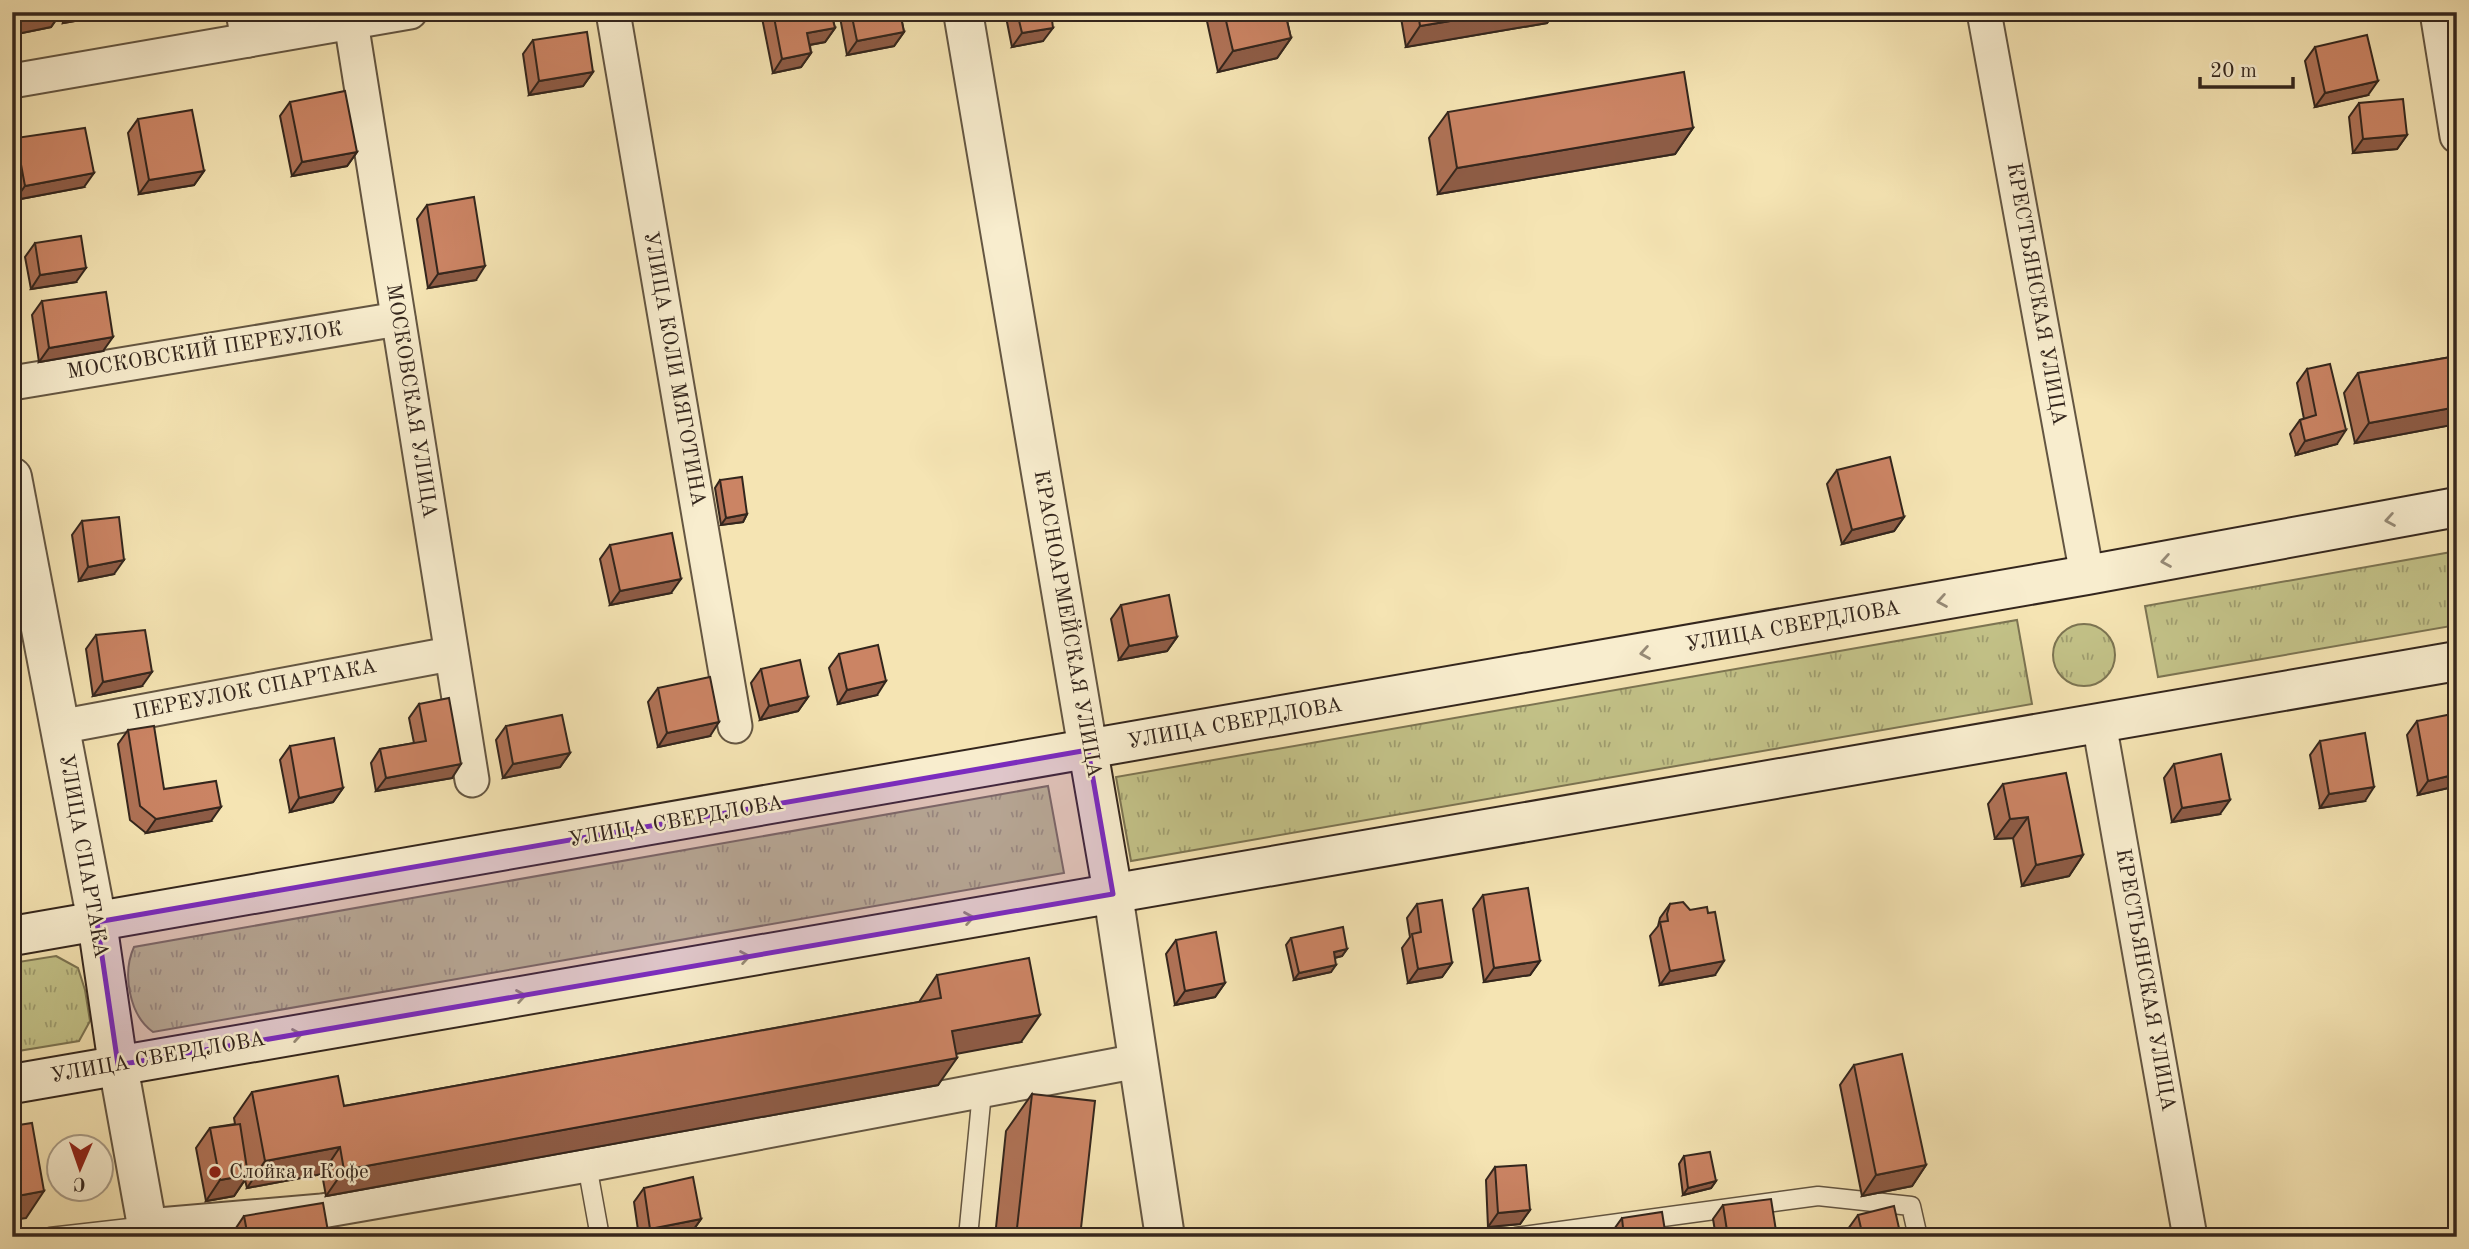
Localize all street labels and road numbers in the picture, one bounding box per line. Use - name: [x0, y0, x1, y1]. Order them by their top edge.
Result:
- street label: КРЕСТЬЯНСКАЯ УЛИЦА: [2003, 161, 2069, 427]
- street label: УЛИЦА КОЛИ МЯГОТИНА: [639, 230, 709, 508]
- street label: МОСКОВСКАЯ УЛИЦА: [382, 282, 440, 520]
- street label: МОСКОВСКИЙ ПЕРЕУЛОК: [65, 314, 344, 383]
- street label: КРАСНОАРМЕЙСКАЯ УЛИЦА: [1030, 468, 1109, 779]
- street label: УЛИЦА СВЕРДЛОВА: [1684, 598, 1902, 656]
- street label: ПЕРЕУЛОК СПАРТАКА: [132, 656, 378, 724]
- street label: УЛИЦА СВЕРДЛОВА: [1126, 695, 1344, 753]
- street label: УЛИЦА СПАРТАКА: [55, 752, 111, 960]
- street label: УЛИЦА СВЕРДЛОВА: [567, 793, 785, 851]
- street label: КРЕСТЬЯНСКАЯ УЛИЦА: [2112, 847, 2178, 1113]
- street label: УЛИЦА СВЕРДЛОВА: [49, 1029, 267, 1087]

